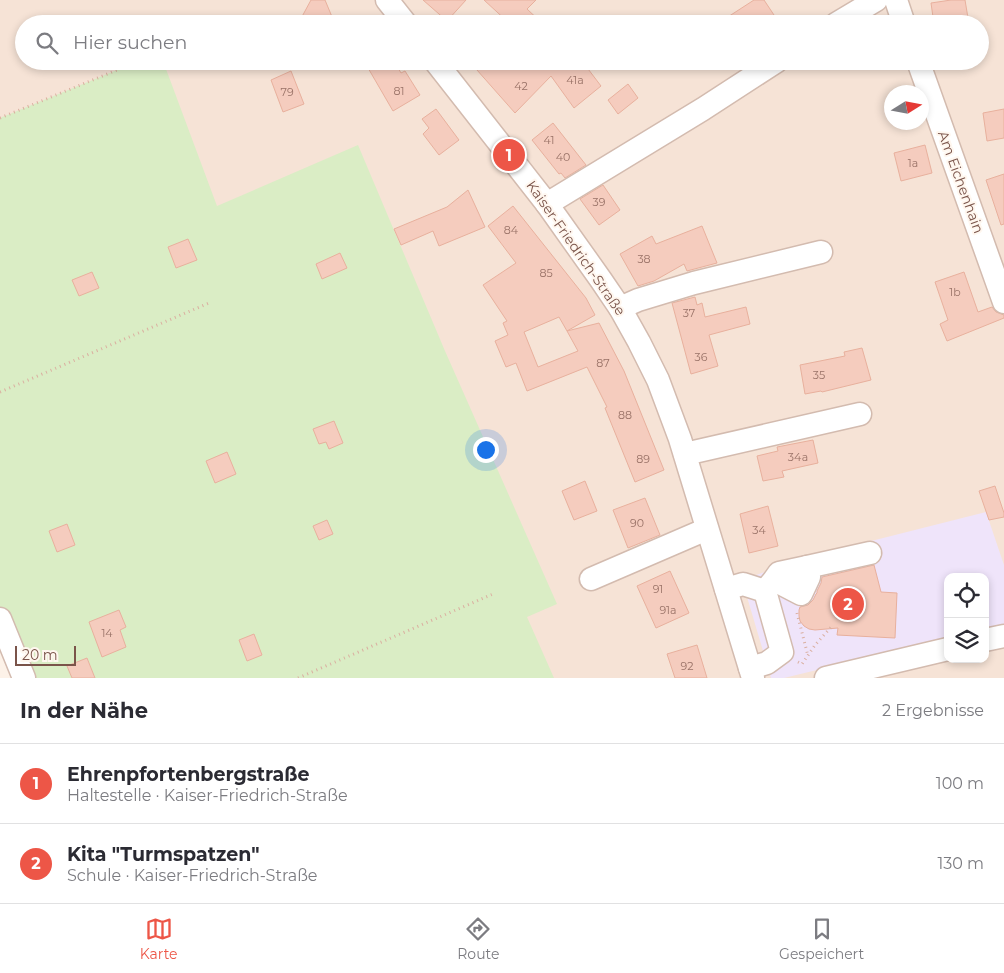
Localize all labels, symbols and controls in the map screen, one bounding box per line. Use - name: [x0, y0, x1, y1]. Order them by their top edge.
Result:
- search box: [15, 15, 989, 70]
- icon: search: [33, 29, 61, 57]
- text: Hier suchen: [73, 31, 187, 54]
- house number: 41a: [566, 73, 584, 87]
- house number: 42: [514, 79, 528, 93]
- house number: 81: [394, 84, 405, 98]
- house number: 79: [280, 85, 294, 99]
- north arrow: [884, 85, 929, 130]
- street label: Am Eichenhain: [934, 128, 988, 236]
- house number: 41: [544, 133, 554, 147]
- pin: 1: [493, 136, 525, 174]
- house number: 40: [556, 150, 570, 164]
- house number: 1a: [908, 156, 918, 170]
- street label: Kaiser-Friedrich-Straße: [522, 177, 630, 319]
- house number: 39: [593, 195, 606, 209]
- house number: 84: [504, 223, 519, 237]
- house number: 38: [637, 252, 651, 266]
- house number: 85: [539, 266, 553, 280]
- house number: 1b: [949, 285, 961, 299]
- house number: 37: [683, 306, 695, 320]
- house number: 36: [695, 350, 708, 364]
- house number: 87: [596, 356, 610, 370]
- house number: 35: [813, 368, 825, 382]
- house number: 88: [618, 408, 632, 422]
- your location: [473, 437, 499, 463]
- house number: 34a: [788, 450, 808, 464]
- house number: 89: [636, 452, 650, 466]
- house number: 90: [630, 516, 644, 530]
- house number: 34: [752, 523, 766, 537]
- map controls: [944, 573, 989, 663]
- button: locate: [944, 573, 989, 618]
- house number: 91: [653, 582, 663, 596]
- pin: 2: [832, 585, 864, 623]
- house number: 91a: [659, 603, 677, 617]
- button: layers: [944, 618, 989, 663]
- house number: 14: [101, 626, 113, 640]
- scale bar: [15, 643, 76, 666]
- text: 20 m: [22, 646, 58, 664]
- house number: 92: [681, 659, 693, 673]
- text: In der Nähe: [20, 698, 148, 723]
- text: 2 Ergebnisse: [882, 701, 984, 720]
- text: Ehrenpfortenbergstraße: [67, 763, 309, 786]
- text: 1: [33, 774, 39, 793]
- text: 100 m: [936, 774, 984, 793]
- text: Haltestelle · Kaiser-Friedrich-Straße: [67, 786, 348, 805]
- text: Kita "Turmspatzen": [67, 843, 260, 866]
- text: 2: [31, 854, 41, 873]
- text: 130 m: [937, 854, 984, 873]
- text: Schule · Kaiser-Friedrich-Straße: [67, 866, 318, 885]
- tab: Karte: [140, 915, 178, 963]
- tab: Route: [457, 915, 499, 963]
- tab: Gespeichert: [779, 915, 864, 963]

